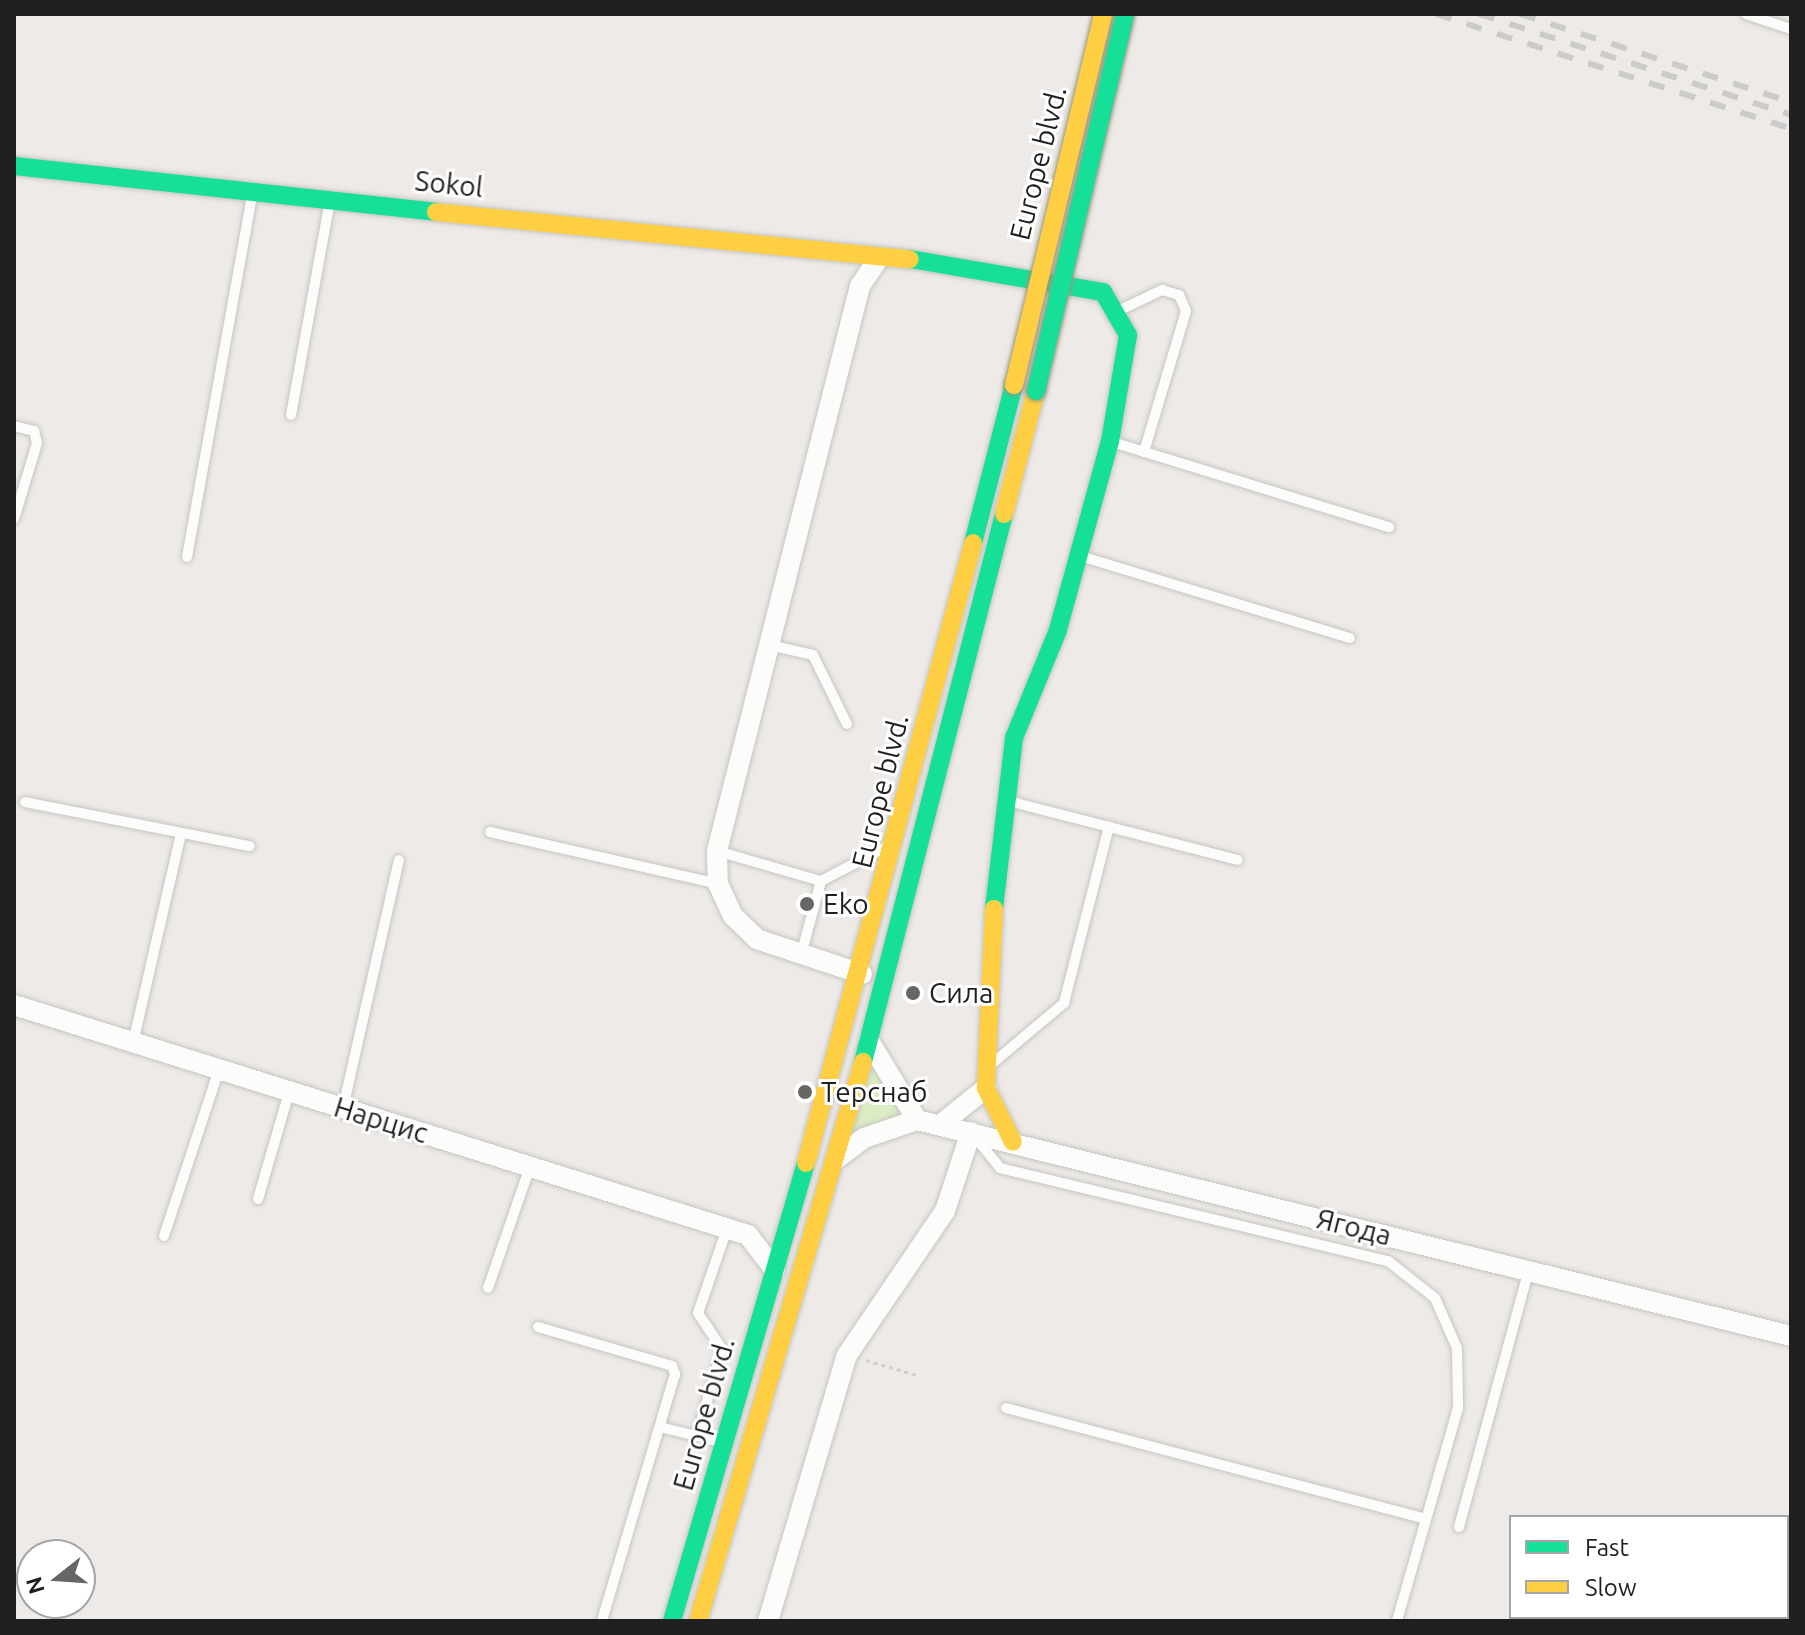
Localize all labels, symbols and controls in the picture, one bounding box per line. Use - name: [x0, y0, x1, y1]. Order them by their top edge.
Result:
- street label: Europe blvd.: [1003, 83, 1073, 243]
- street label: Sokol: [413, 164, 485, 204]
- street label: Europe blvd.: [845, 711, 915, 871]
- place label: Eko: [823, 887, 869, 921]
- marker: Eko: [798, 895, 816, 913]
- place label: Сила: [929, 976, 994, 1010]
- marker: Сила: [904, 984, 922, 1002]
- place label: Терснаб: [821, 1075, 927, 1109]
- marker: Терснаб: [796, 1083, 814, 1101]
- street label: Нарцис: [330, 1090, 432, 1150]
- street label: Ягода: [1313, 1202, 1395, 1252]
- street label: Europe blvd.: [666, 1334, 742, 1494]
- legend: [1509, 1515, 1789, 1619]
- text: Fast: [1585, 1534, 1629, 1561]
- north arrow: [16, 1539, 96, 1619]
- text: N: [20, 1574, 49, 1597]
- text: Slow: [1585, 1574, 1637, 1601]

